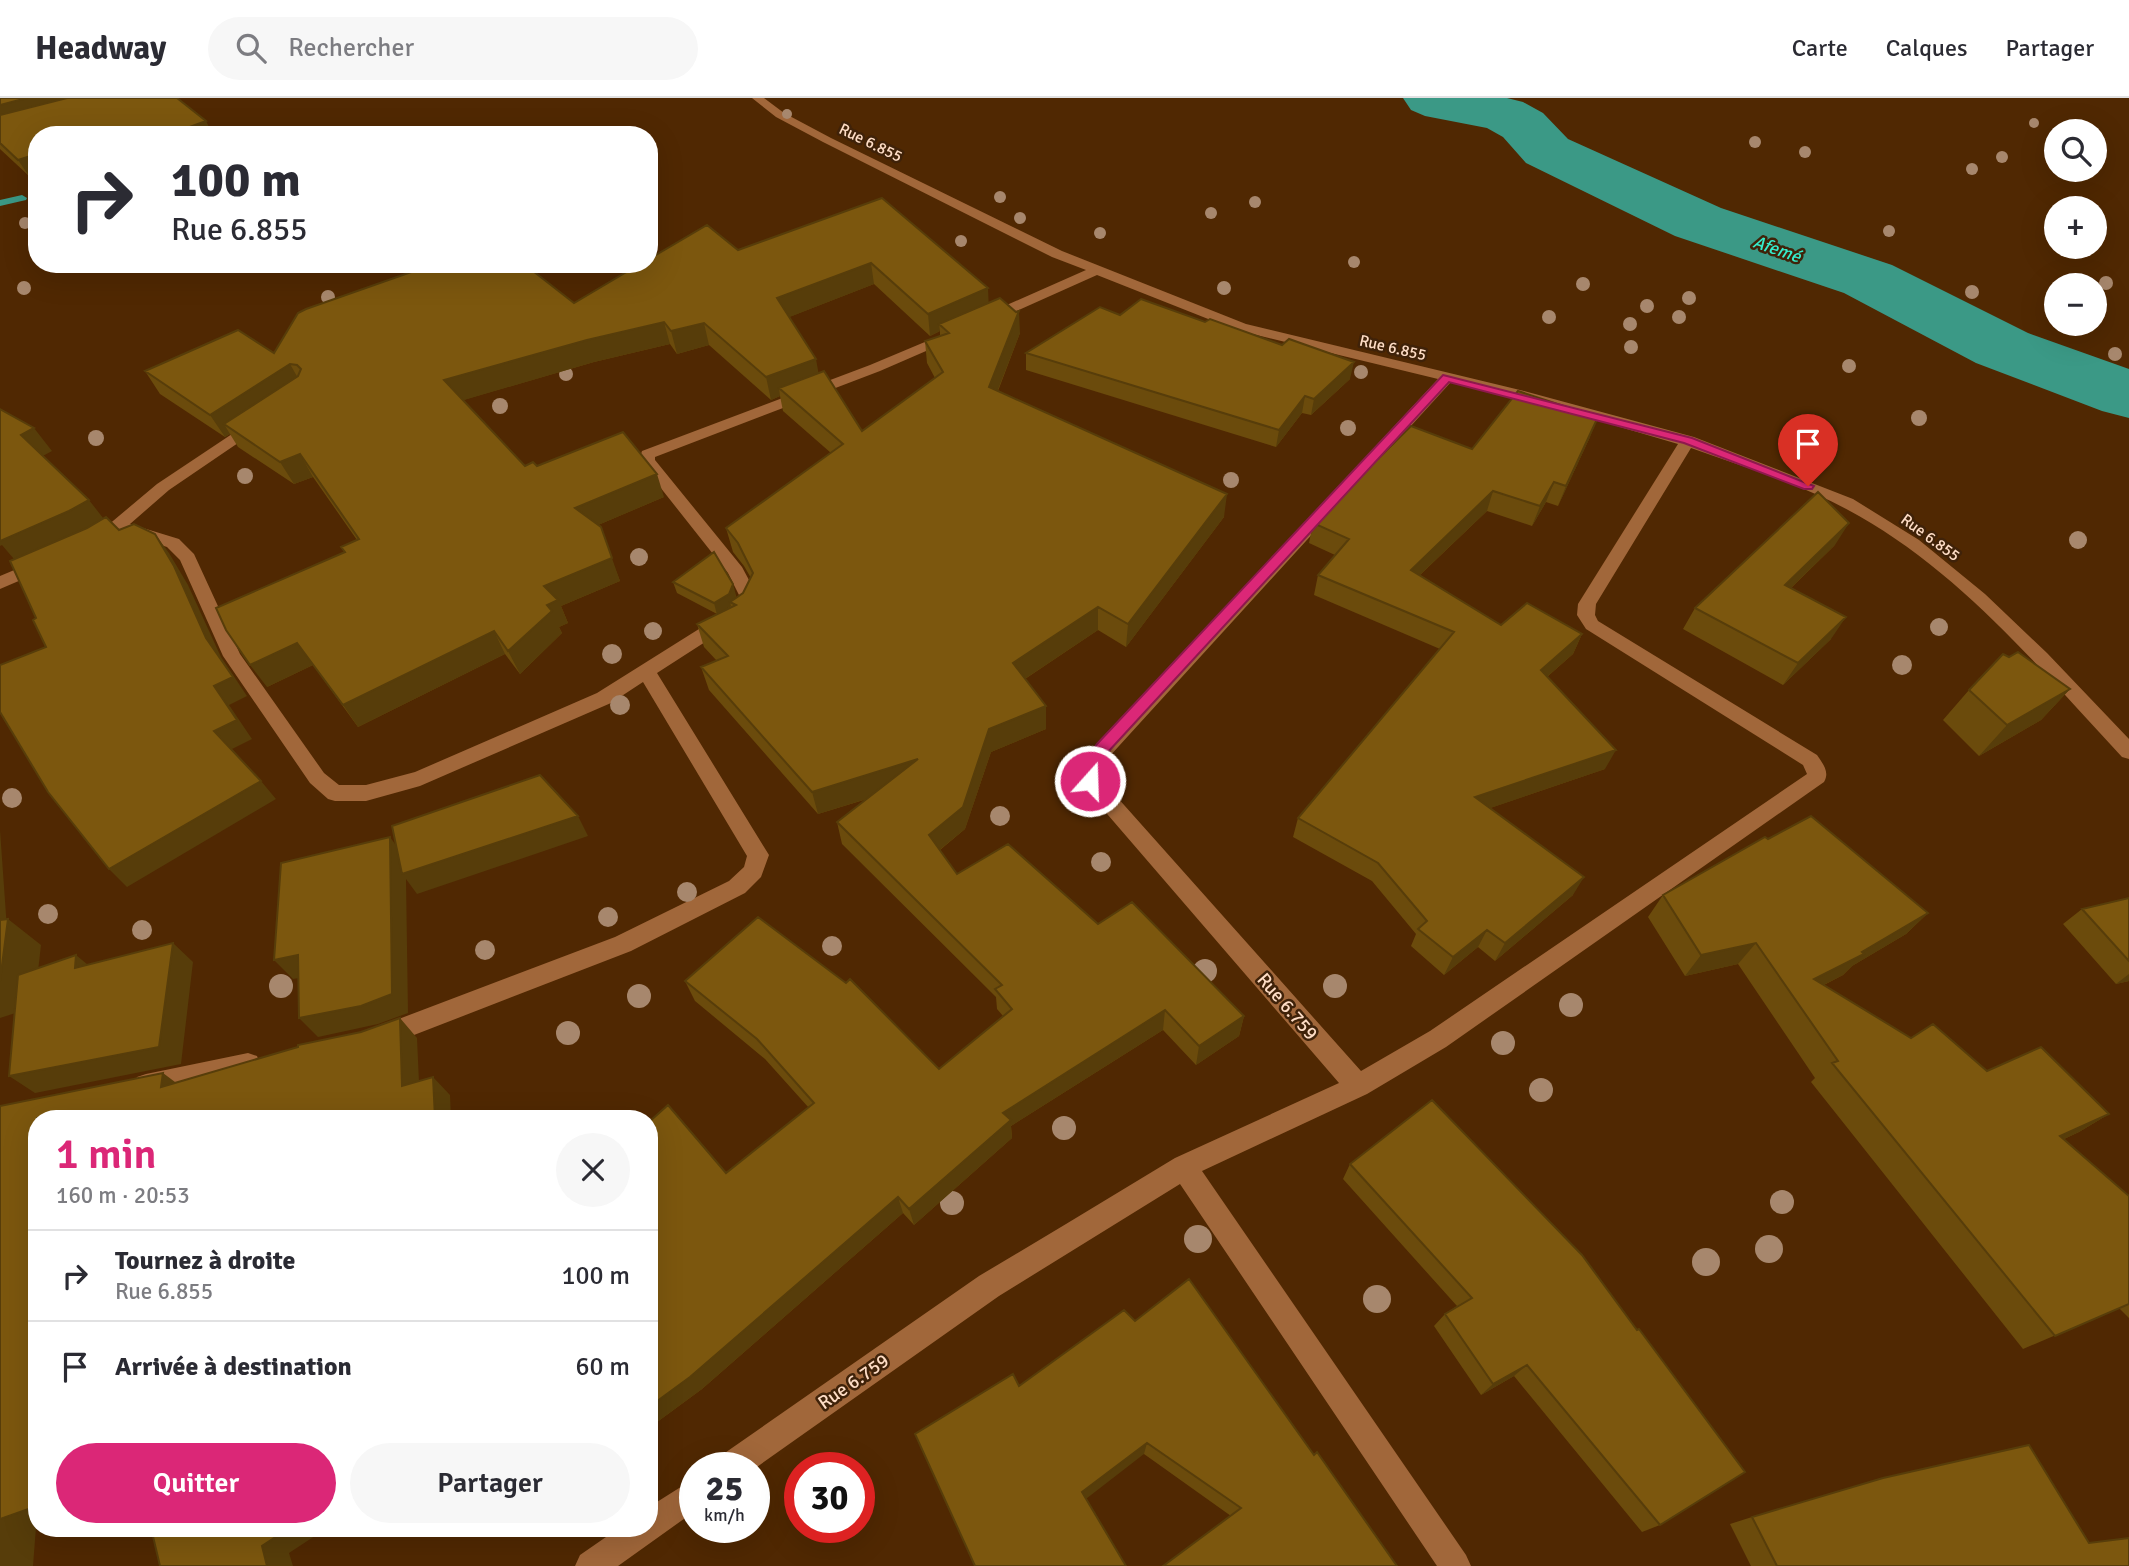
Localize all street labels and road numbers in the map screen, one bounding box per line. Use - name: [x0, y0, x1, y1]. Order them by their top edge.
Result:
- street label: Rue 6.855: [835, 119, 906, 167]
- street label: Rue 6.855: [1357, 331, 1428, 365]
- street label: Rue 6.855: [1897, 510, 1964, 566]
- street label: Rue 6.759: [1252, 968, 1323, 1045]
- street label: Rue 6.759: [813, 1349, 894, 1415]

